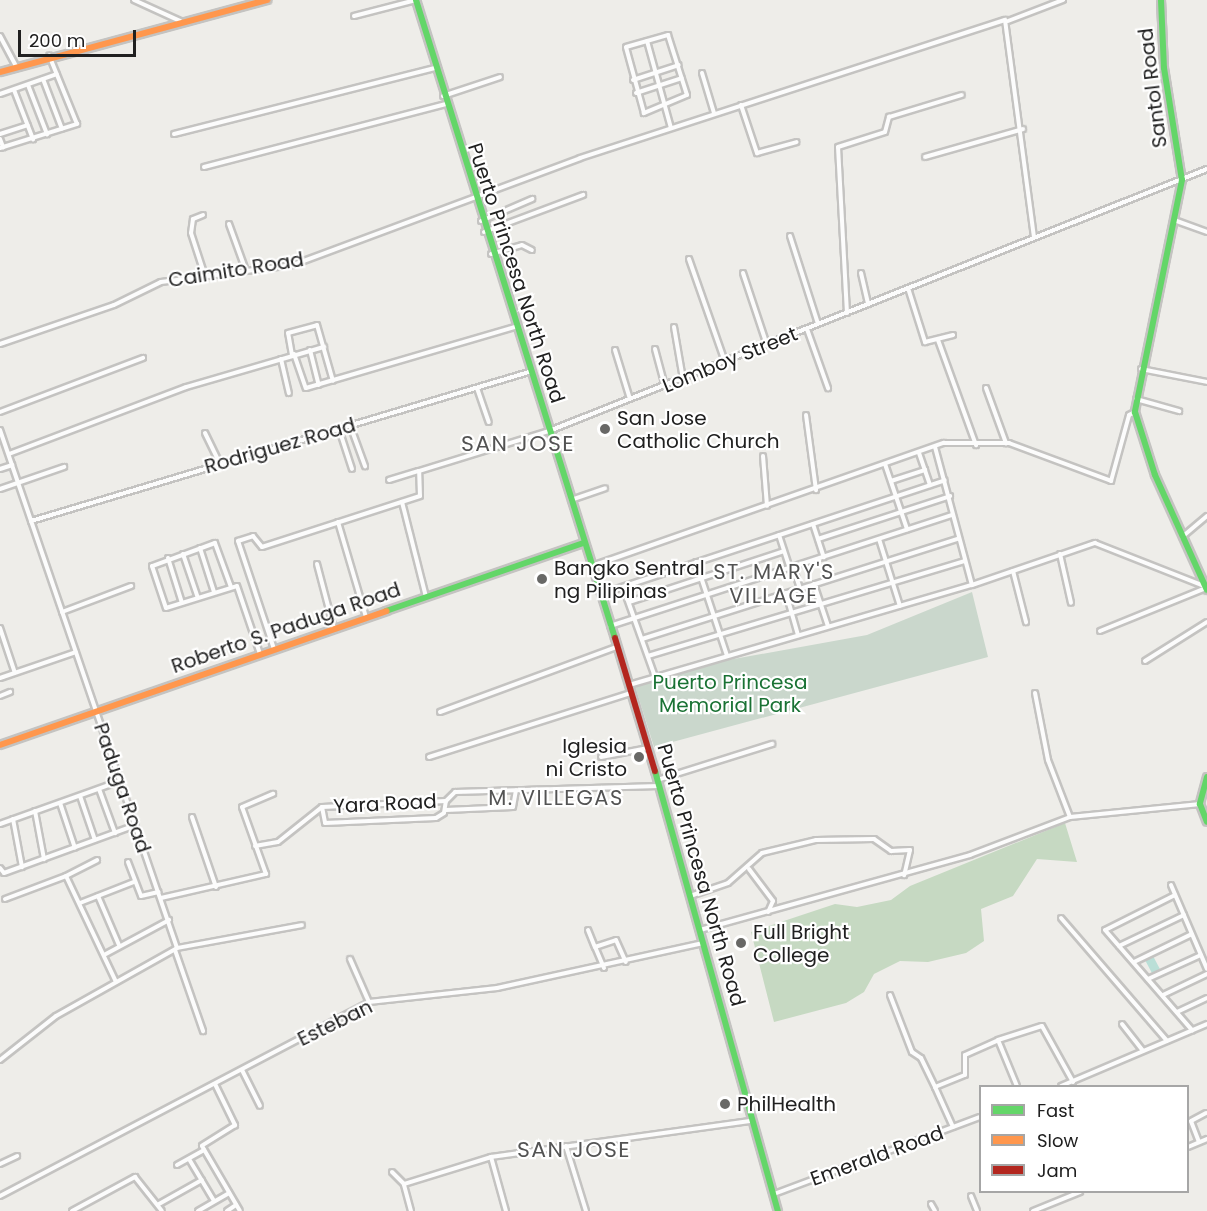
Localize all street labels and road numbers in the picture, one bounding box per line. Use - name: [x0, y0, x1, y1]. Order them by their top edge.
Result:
- street label: Santol Road: [1134, 27, 1172, 149]
- street label: Puerto Princesa North Road: [463, 140, 569, 406]
- street label: Caimito Road: [167, 247, 305, 293]
- street label: Lomboy Street: [659, 322, 801, 398]
- street label: Rodriguez Road: [202, 413, 358, 479]
- street label: Roberto S. Paduga Road: [168, 577, 404, 679]
- street label: Paduga Road: [89, 720, 155, 856]
- street label: Puerto Princesa North Road: [652, 741, 750, 1009]
- street label: Yara Road: [333, 789, 437, 819]
- street label: Esteban: [294, 995, 376, 1051]
- street label: Emerald Road: [807, 1121, 947, 1191]

